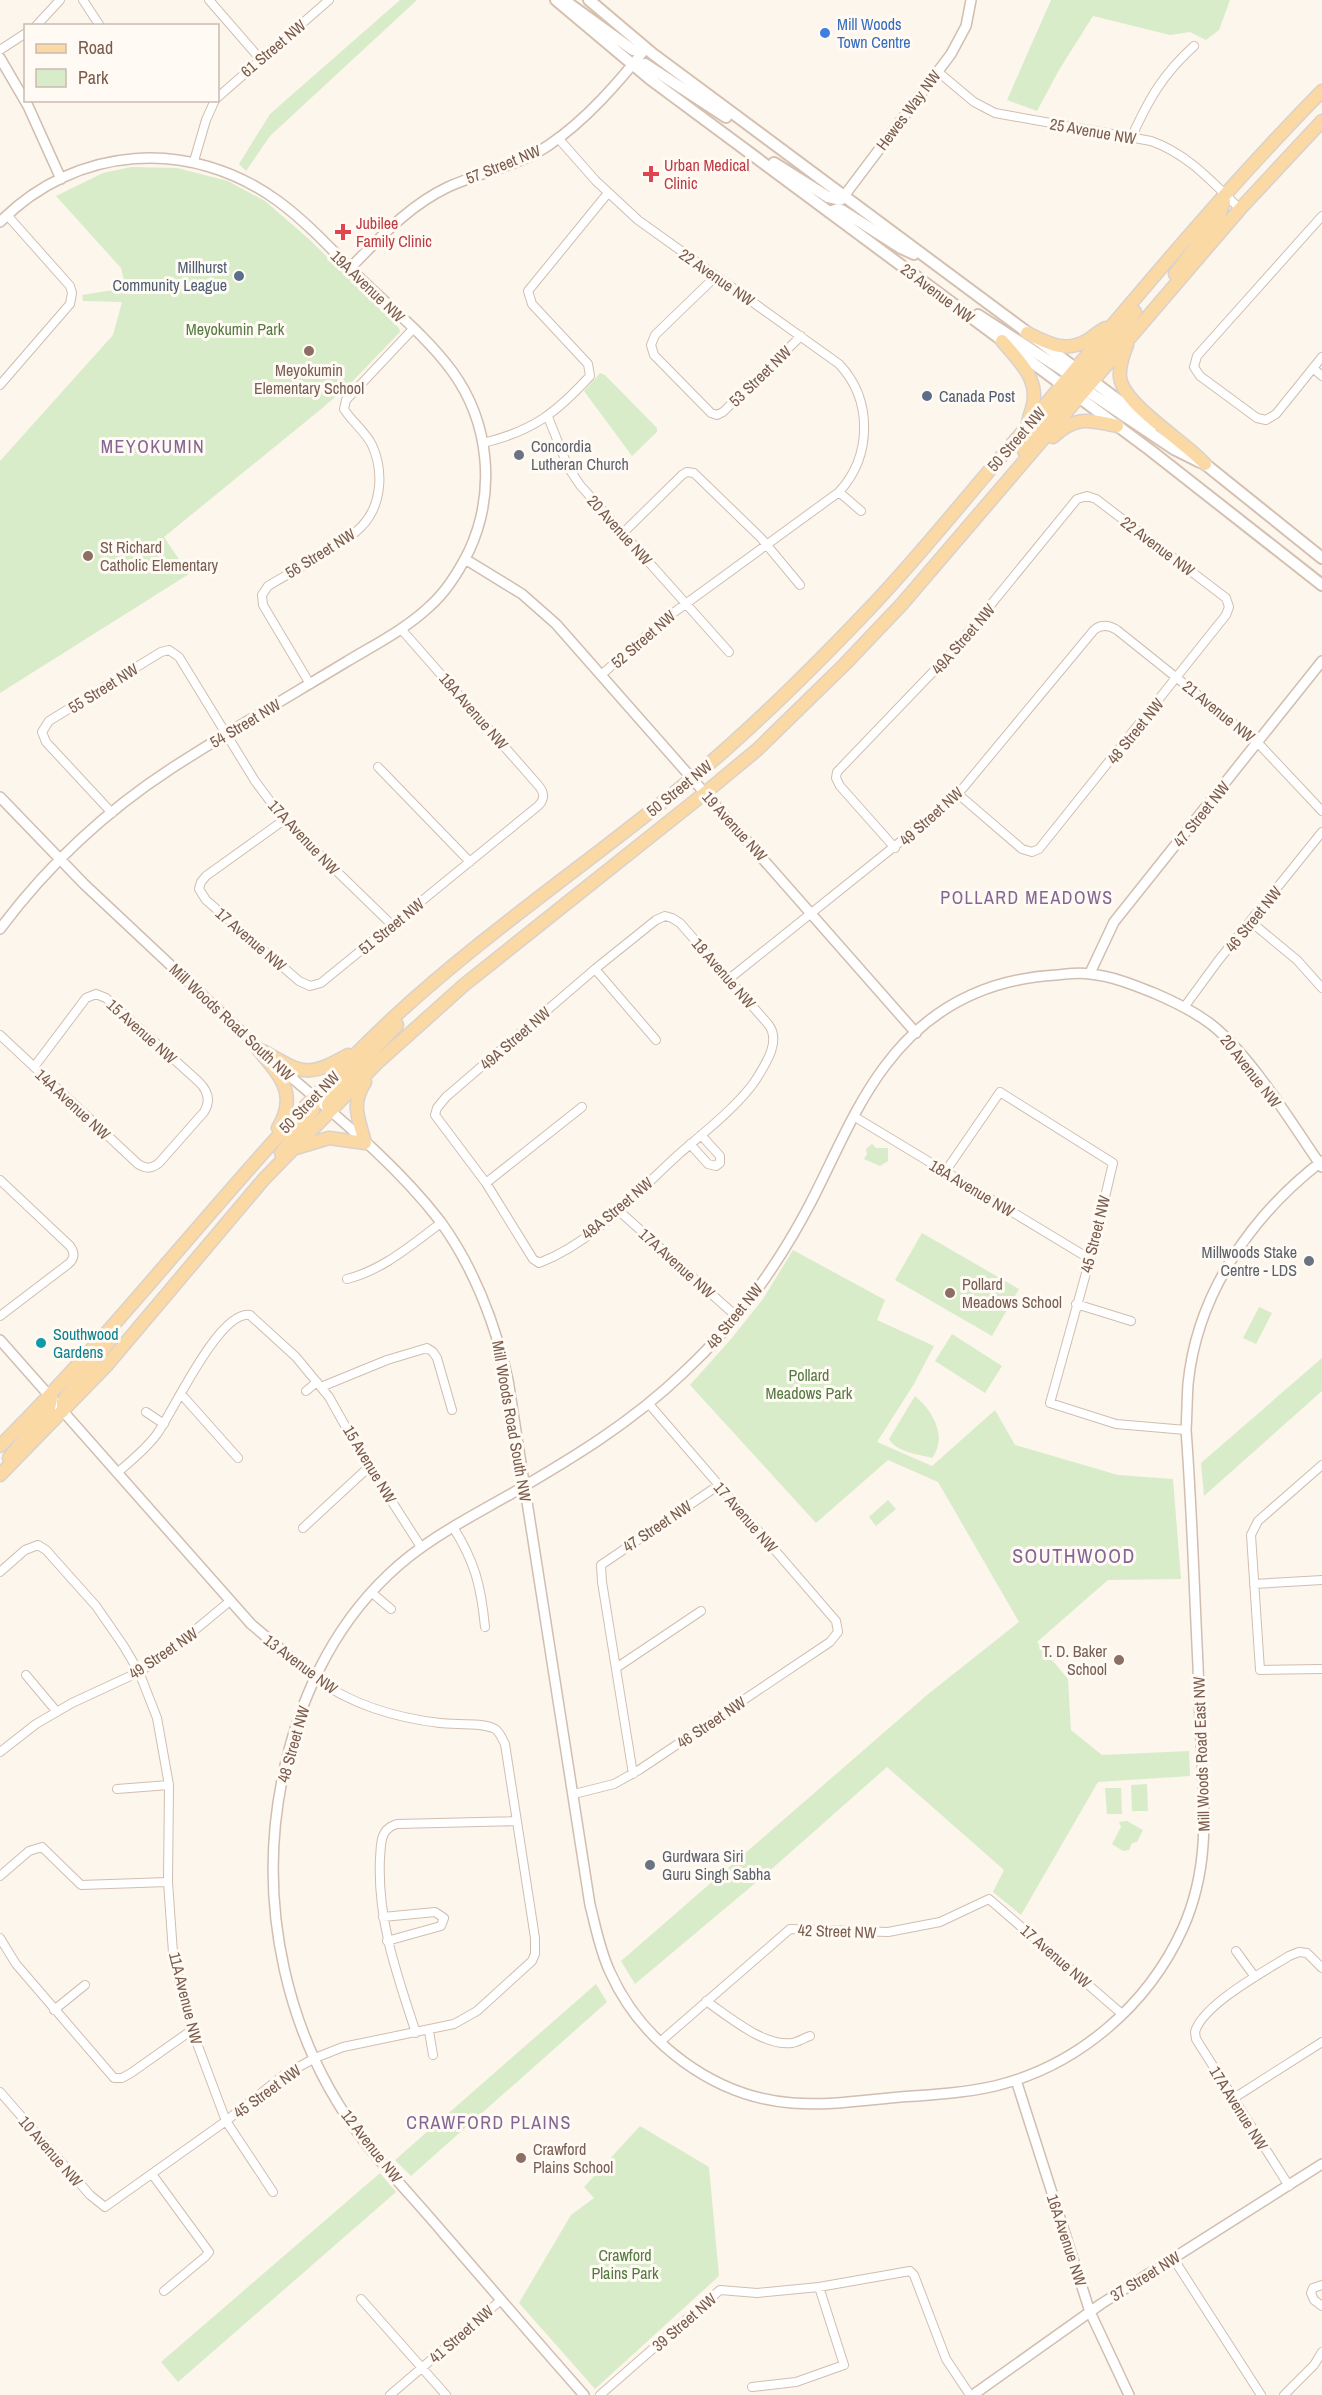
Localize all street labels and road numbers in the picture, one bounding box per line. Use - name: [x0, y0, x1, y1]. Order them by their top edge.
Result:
- street label: 61 Street NW: [236, 14, 311, 82]
- street label: Hewes Way NW: [871, 65, 946, 155]
- street label: 25 Avenue NW: [1048, 113, 1139, 150]
- street label: 57 Street NW: [462, 139, 544, 189]
- street label: 22 Avenue NW: [675, 243, 760, 311]
- street label: 19A Avenue NW: [326, 245, 410, 327]
- street label: 23 Avenue NW: [897, 258, 980, 328]
- street label: 53 Street NW: [724, 340, 796, 411]
- street label: 50 Street NW: [982, 402, 1051, 476]
- street label: 20 Avenue NW: [583, 490, 658, 570]
- street label: 22 Avenue NW: [1117, 511, 1200, 581]
- street label: 56 Street NW: [281, 522, 360, 583]
- street label: 49A Street NW: [926, 599, 1000, 679]
- street label: 52 Street NW: [606, 604, 680, 673]
- street label: 55 Street NW: [64, 657, 143, 718]
- street label: 18A Avenue NW: [434, 668, 514, 755]
- street label: 21 Avenue NW: [1178, 675, 1260, 747]
- street label: 54 Street NW: [206, 693, 285, 753]
- street label: 48 Street NW: [1102, 693, 1169, 769]
- street label: 50 Street NW: [641, 754, 717, 821]
- street label: 47 Street NW: [1168, 776, 1235, 852]
- street label: 49 Street NW: [894, 781, 968, 851]
- street label: 19 Avenue NW: [698, 786, 773, 866]
- street label: 17A Avenue NW: [263, 795, 345, 880]
- street label: 46 Street NW: [1220, 881, 1287, 957]
- street label: 51 Street NW: [353, 892, 429, 959]
- street label: 17 Avenue NW: [211, 902, 292, 976]
- street label: 18 Avenue NW: [687, 933, 761, 1014]
- street label: Mill Woods Road South NW: [165, 958, 300, 1086]
- street label: 15 Avenue NW: [102, 994, 182, 1069]
- street label: 49A Street NW: [475, 1001, 555, 1075]
- street label: 20 Avenue NW: [1215, 1030, 1287, 1113]
- street label: 14A Avenue NW: [31, 1063, 116, 1145]
- street label: 50 Street NW: [274, 1066, 345, 1138]
- street label: 18A Avenue NW: [925, 1154, 1019, 1222]
- street label: 48A Street NW: [577, 1171, 658, 1244]
- street label: 45 Street NW: [1075, 1193, 1115, 1275]
- street label: 17A Avenue NW: [634, 1223, 720, 1303]
- street label: 48 Street NW: [701, 1278, 768, 1354]
- street label: Mill Woods Road South NW: [487, 1339, 537, 1504]
- street label: 15 Avenue NW: [338, 1421, 402, 1508]
- street label: 17 Avenue NW: [709, 1477, 783, 1558]
- street label: 47 Street NW: [618, 1495, 696, 1557]
- street label: 49 Street NW: [124, 1622, 202, 1684]
- street label: 13 Avenue NW: [260, 1629, 343, 1699]
- street label: Mill Woods Road East NW: [1187, 1676, 1215, 1832]
- street label: 46 Street NW: [672, 1691, 750, 1753]
- street label: 48 Street NW: [272, 1703, 315, 1785]
- street label: 42 Street NW: [797, 1919, 877, 1943]
- street label: 17 Avenue NW: [1016, 1919, 1097, 1993]
- street label: 11A Avenue NW: [164, 1950, 208, 2047]
- street label: 45 Street NW: [229, 2059, 306, 2123]
- street label: 17A Avenue NW: [1204, 2062, 1274, 2155]
- street label: 12 Avenue NW: [336, 2105, 408, 2188]
- street label: 10 Avenue NW: [14, 2111, 88, 2192]
- street label: 16A Avenue NW: [1042, 2191, 1092, 2289]
- street label: 37 Street NW: [1106, 2245, 1185, 2306]
- street label: 39 Street NW: [647, 2287, 721, 2356]
- street label: 41 Street NW: [424, 2299, 498, 2368]

